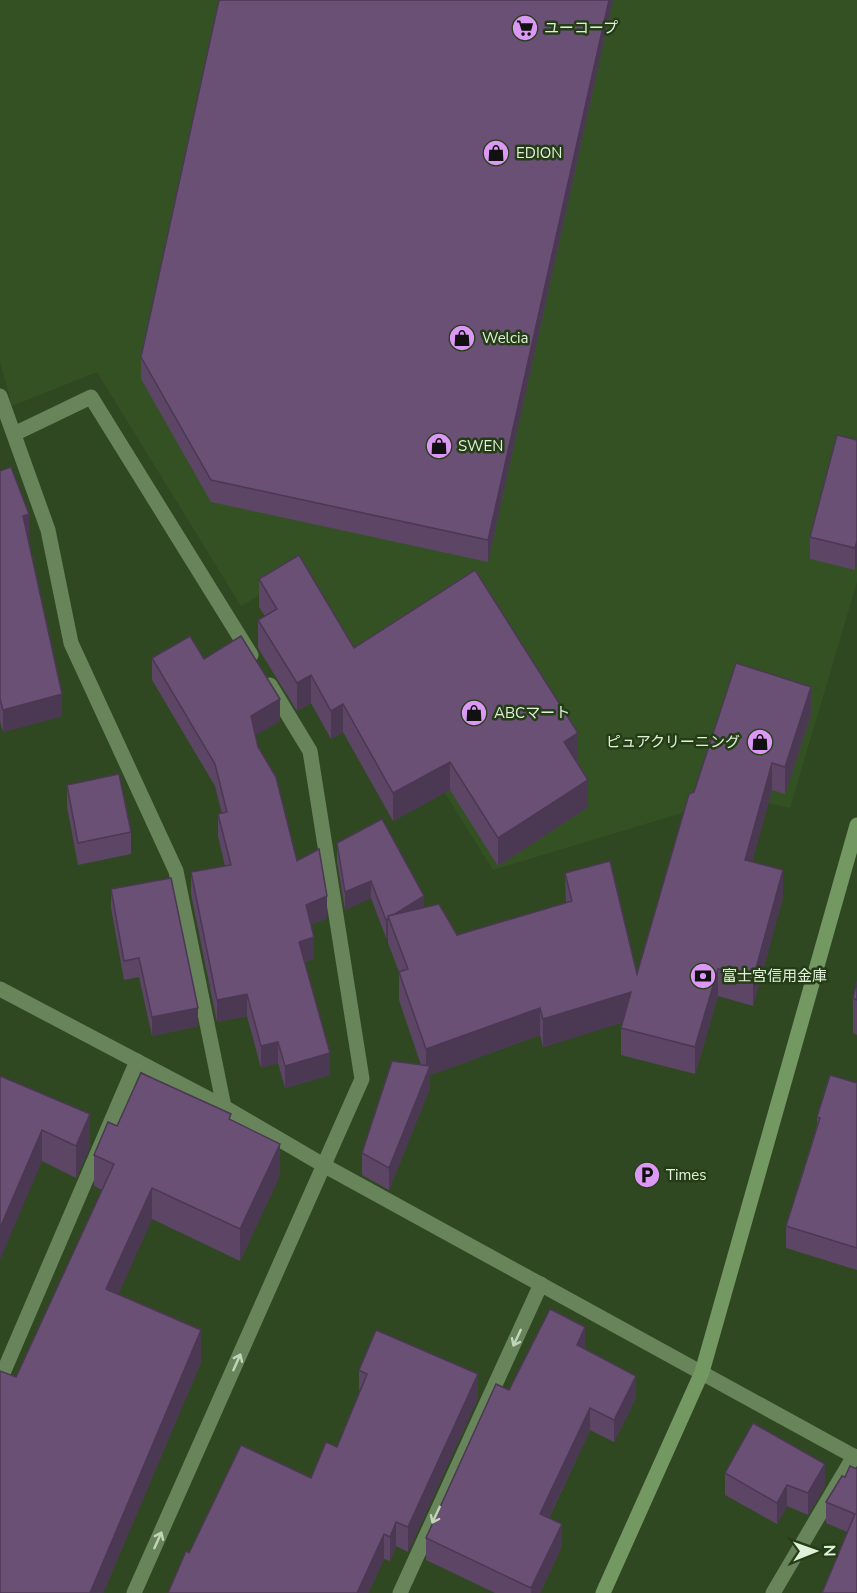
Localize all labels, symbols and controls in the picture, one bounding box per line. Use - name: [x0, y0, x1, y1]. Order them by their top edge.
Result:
- supermarket icon: ユーコープ: [510, 13, 540, 43]
- place label: ユーコープ: [544, 18, 618, 38]
- shop icon: EDION: [481, 138, 511, 168]
- place label: EDION: [516, 143, 562, 163]
- shop icon: Welcia: [447, 323, 477, 353]
- place label: Welcia: [482, 328, 528, 348]
- shop icon: SWEN: [424, 431, 454, 461]
- place label: SWEN: [458, 436, 503, 456]
- shop icon: ABCマート: [459, 698, 489, 728]
- place label: ABCマート: [494, 703, 570, 723]
- shop icon: ピュアクリーニング: [745, 727, 775, 757]
- place label: ピュアクリーニング: [606, 732, 740, 752]
- bank icon: 富士宮信用金庫: [688, 961, 718, 991]
- place label: 富士宮信用金庫: [722, 966, 827, 986]
- parking icon: Times: [632, 1160, 662, 1190]
- place label: Times: [666, 1165, 707, 1185]
- one-way arrow: [511, 1328, 522, 1346]
- one-way arrow: [232, 1353, 244, 1371]
- one-way arrow: [429, 1505, 441, 1523]
- north arrow: [785, 1521, 845, 1581]
- one-way arrow: [153, 1531, 164, 1549]
- text: N: [818, 1545, 840, 1557]

